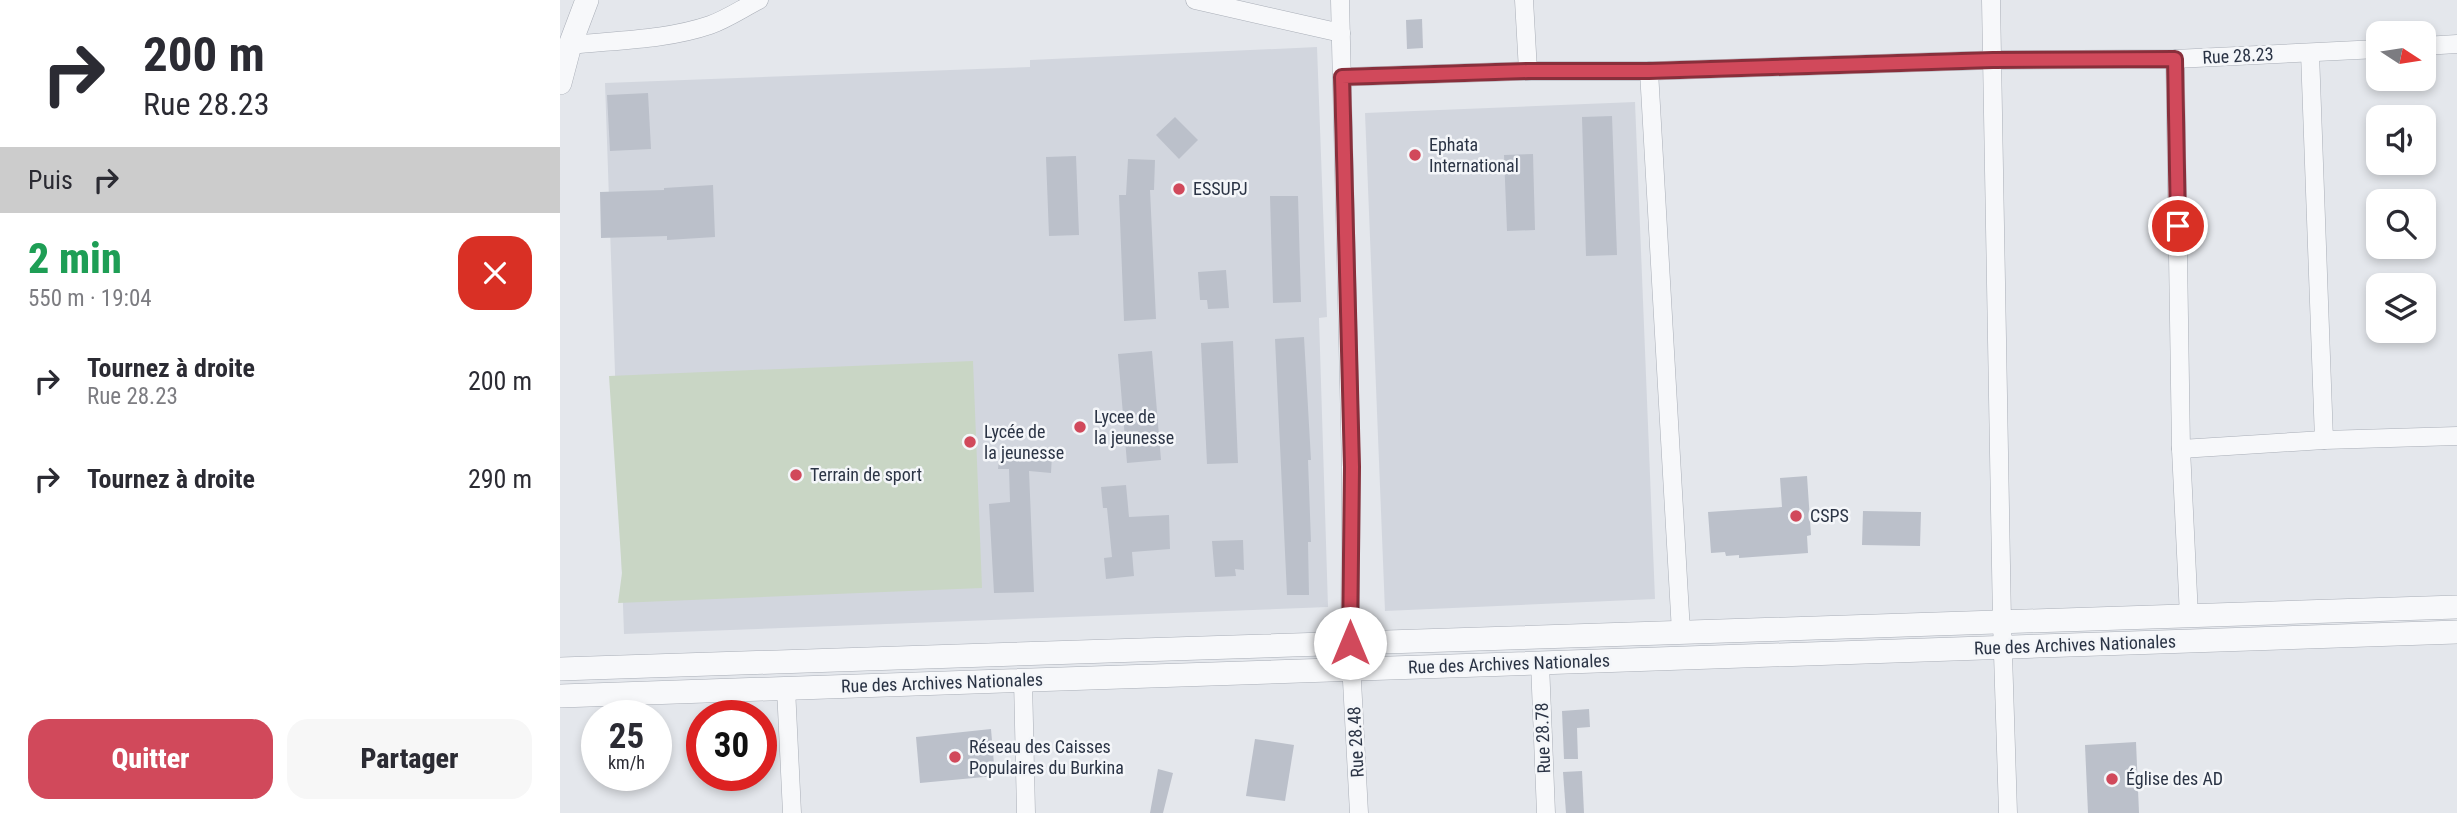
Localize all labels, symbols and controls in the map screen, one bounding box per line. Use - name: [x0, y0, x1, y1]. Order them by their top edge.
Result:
- north arrow: [2366, 21, 2436, 91]
- map controls: [2366, 21, 2436, 343]
- text: 200 m: [143, 26, 265, 83]
- icon: right: [28, 28, 119, 119]
- street label: Rue 28.23: [2202, 43, 2274, 68]
- text: Rue 28.23: [143, 85, 269, 123]
- button: sound: [2366, 105, 2436, 175]
- place label: Ephata International: [1429, 134, 1519, 176]
- marker: Ephata International: [1407, 147, 1423, 163]
- icon: right: [87, 161, 125, 199]
- text: Puis: [28, 165, 73, 195]
- place label: ESSUPJ: [1193, 178, 1248, 199]
- marker: ESSUPJ: [1171, 181, 1187, 197]
- button: search: [2366, 189, 2436, 259]
- pin: [2148, 196, 2208, 256]
- icon: arrive: [2159, 207, 2197, 245]
- text: 2 min: [28, 234, 122, 283]
- button: close: [458, 236, 532, 310]
- button: layers: [2366, 273, 2436, 343]
- text: 550 m · 19:04: [28, 285, 152, 312]
- text: Tournez à droite: [87, 353, 255, 383]
- icon: right: [28, 362, 66, 400]
- text: 200 m: [468, 366, 532, 396]
- text: Rue 28.23: [87, 383, 178, 410]
- place label: Lycee de la jeunesse: [1094, 406, 1174, 448]
- marker: Lycee de la jeunesse: [1072, 419, 1088, 435]
- place label: Lycée de la jeunesse: [984, 421, 1064, 463]
- marker: Lycée de la jeunesse: [962, 434, 978, 450]
- icon: right: [28, 460, 66, 498]
- text: Tournez à droite: [87, 464, 255, 494]
- text: 290 m: [468, 464, 532, 494]
- place label: Terrain de sport: [810, 464, 922, 485]
- marker: Terrain de sport: [788, 467, 804, 483]
- place label: CSPS: [1810, 505, 1849, 526]
- marker: CSPS: [1788, 508, 1804, 524]
- position arrow: [1313, 606, 1387, 680]
- street label: Rue des Archives Nationales: [1974, 630, 2176, 659]
- street label: Rue des Archives Nationales: [1408, 649, 1610, 678]
- street label: Rue des Archives Nationales: [841, 668, 1043, 697]
- speed limit sign: 30: [686, 700, 777, 791]
- street label: Rue 28.78: [1531, 702, 1554, 774]
- street label: Rue 28.48: [1343, 706, 1368, 778]
- text: 25: [609, 716, 644, 757]
- button: Quitter: [28, 719, 273, 799]
- button: Partager: [287, 719, 532, 799]
- place label: Réseau des Caisses Populaires du Burkina: [969, 736, 1124, 778]
- marker: Réseau des Caisses Populaires du Burkina: [947, 749, 963, 765]
- text: km/h: [608, 752, 645, 773]
- place label: Église des AD: [2126, 768, 2223, 789]
- marker: Église des AD: [2104, 771, 2120, 787]

